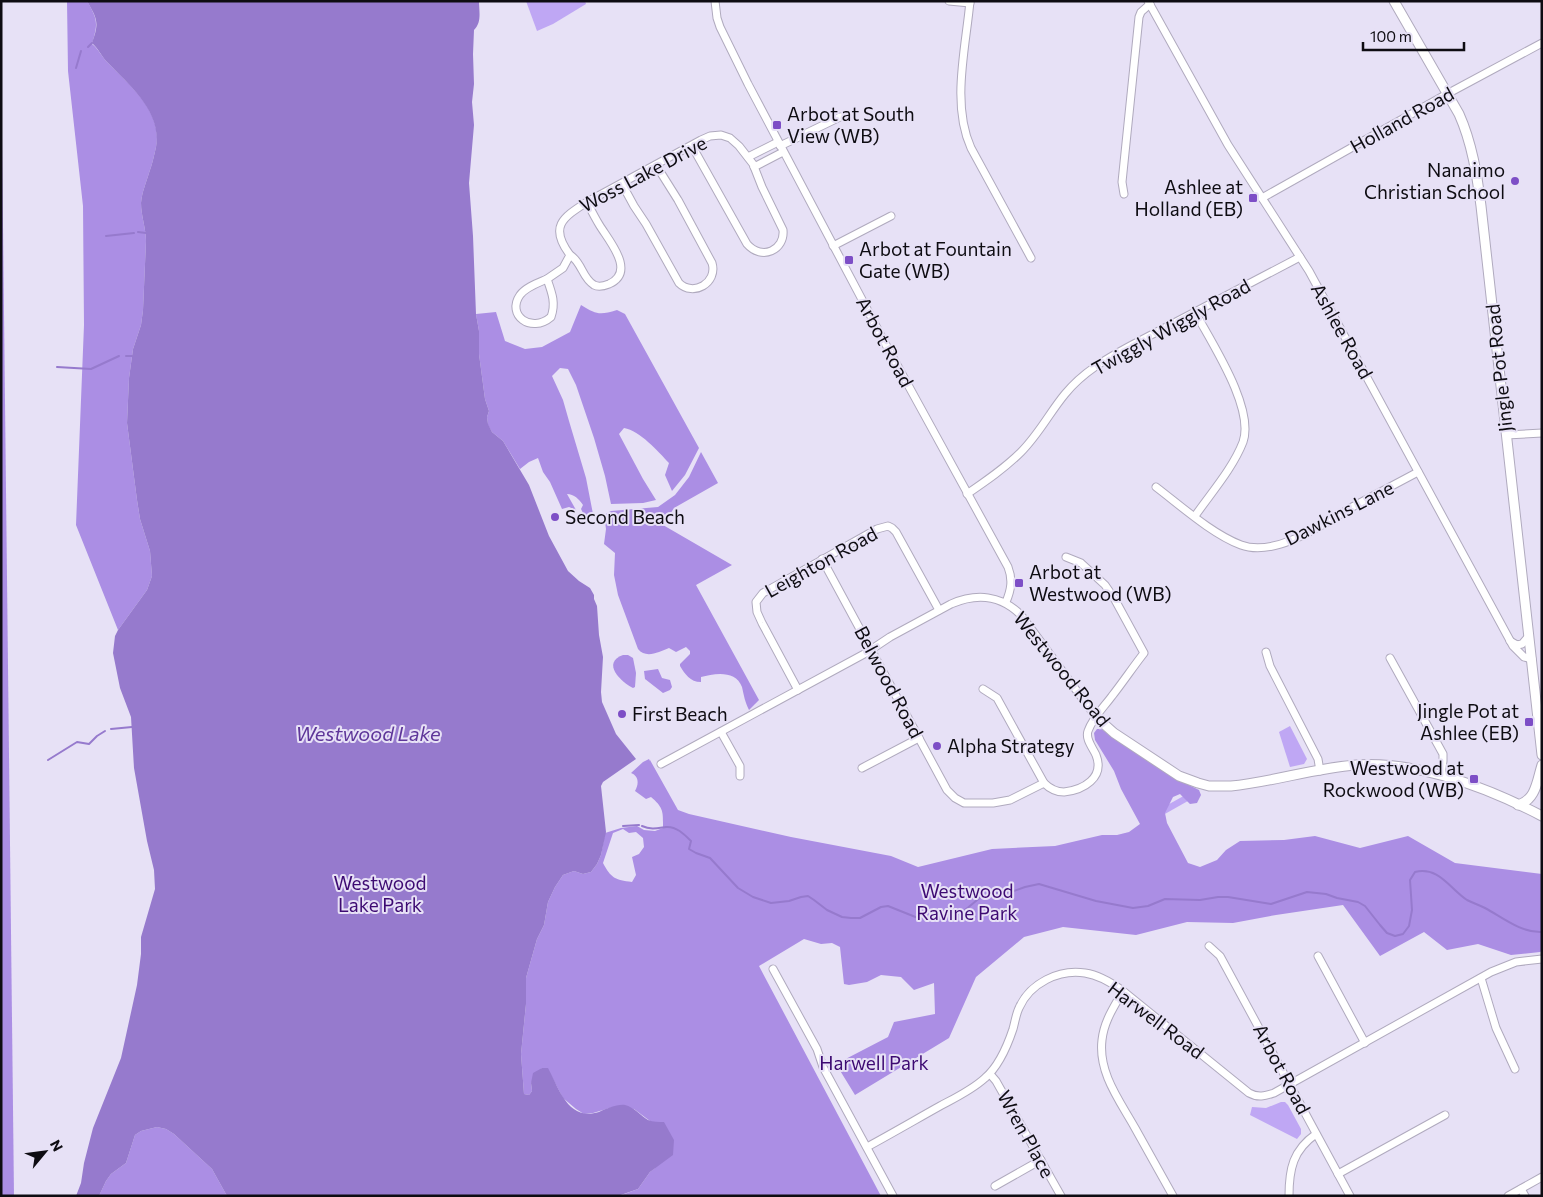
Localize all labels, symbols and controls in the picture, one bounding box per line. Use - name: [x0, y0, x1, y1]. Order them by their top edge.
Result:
- scale bar: [1363, 20, 1464, 52]
- text: 100 m: [1370, 27, 1412, 45]
- street label: Holland Road: [1346, 82, 1458, 158]
- place label: Arbot at South View (WB): [787, 102, 915, 147]
- marker: Arbot at South View (WB): [771, 119, 783, 131]
- street label: Woss Lake Drive: [575, 130, 710, 217]
- place label: Nanaimo Christian School: [1364, 158, 1505, 203]
- place label: Ashlee at Holland (EB): [1134, 175, 1243, 220]
- marker: Nanaimo Christian School: [1509, 175, 1521, 187]
- marker: Ashlee at Holland (EB): [1247, 192, 1259, 204]
- place label: Arbot at Fountain Gate (WB): [859, 237, 1012, 282]
- marker: Arbot at Fountain Gate (WB): [843, 254, 855, 266]
- street label: Twiggly Wiggly Road: [1088, 273, 1254, 380]
- street label: Ashlee Road: [1307, 279, 1378, 382]
- street label: Arbot Road: [852, 293, 919, 391]
- street label: Jingle Pot Road: [1480, 303, 1517, 433]
- street label: Dawkins Lane: [1281, 475, 1397, 550]
- place label: Second Beach: [565, 505, 685, 528]
- marker: Second Beach: [549, 511, 561, 523]
- street label: Leighton Road: [761, 521, 881, 602]
- place label: Arbot at Westwood (WB): [1029, 560, 1172, 605]
- marker: Arbot at Westwood (WB): [1013, 577, 1025, 589]
- street label: Westwood Road: [1009, 607, 1116, 731]
- street label: Belwood Road: [850, 622, 929, 742]
- place label: Jingle Pot at Ashlee (EB): [1417, 699, 1519, 744]
- place label: First Beach: [632, 702, 728, 725]
- marker: First Beach: [616, 708, 628, 720]
- marker: Jingle Pot at Ashlee (EB): [1523, 716, 1535, 728]
- water label: Westwood Lake: [296, 721, 441, 745]
- place label: Alpha Strategy: [947, 734, 1075, 757]
- marker: Alpha Strategy: [931, 740, 943, 752]
- place label: Westwood at Rockwood (WB): [1323, 756, 1464, 801]
- marker: Westwood at Rockwood (WB): [1468, 773, 1480, 785]
- park label: Westwood Lake Park: [333, 871, 427, 916]
- park label: Westwood Ravine Park: [916, 879, 1018, 924]
- street label: Harwell Road: [1104, 976, 1209, 1063]
- street label: Arbot Road: [1249, 1020, 1316, 1118]
- park label: Harwell Park: [819, 1051, 929, 1074]
- street label: Wren Place: [993, 1086, 1060, 1181]
- north arrow: [20, 1127, 70, 1177]
- text: N: [47, 1137, 67, 1154]

